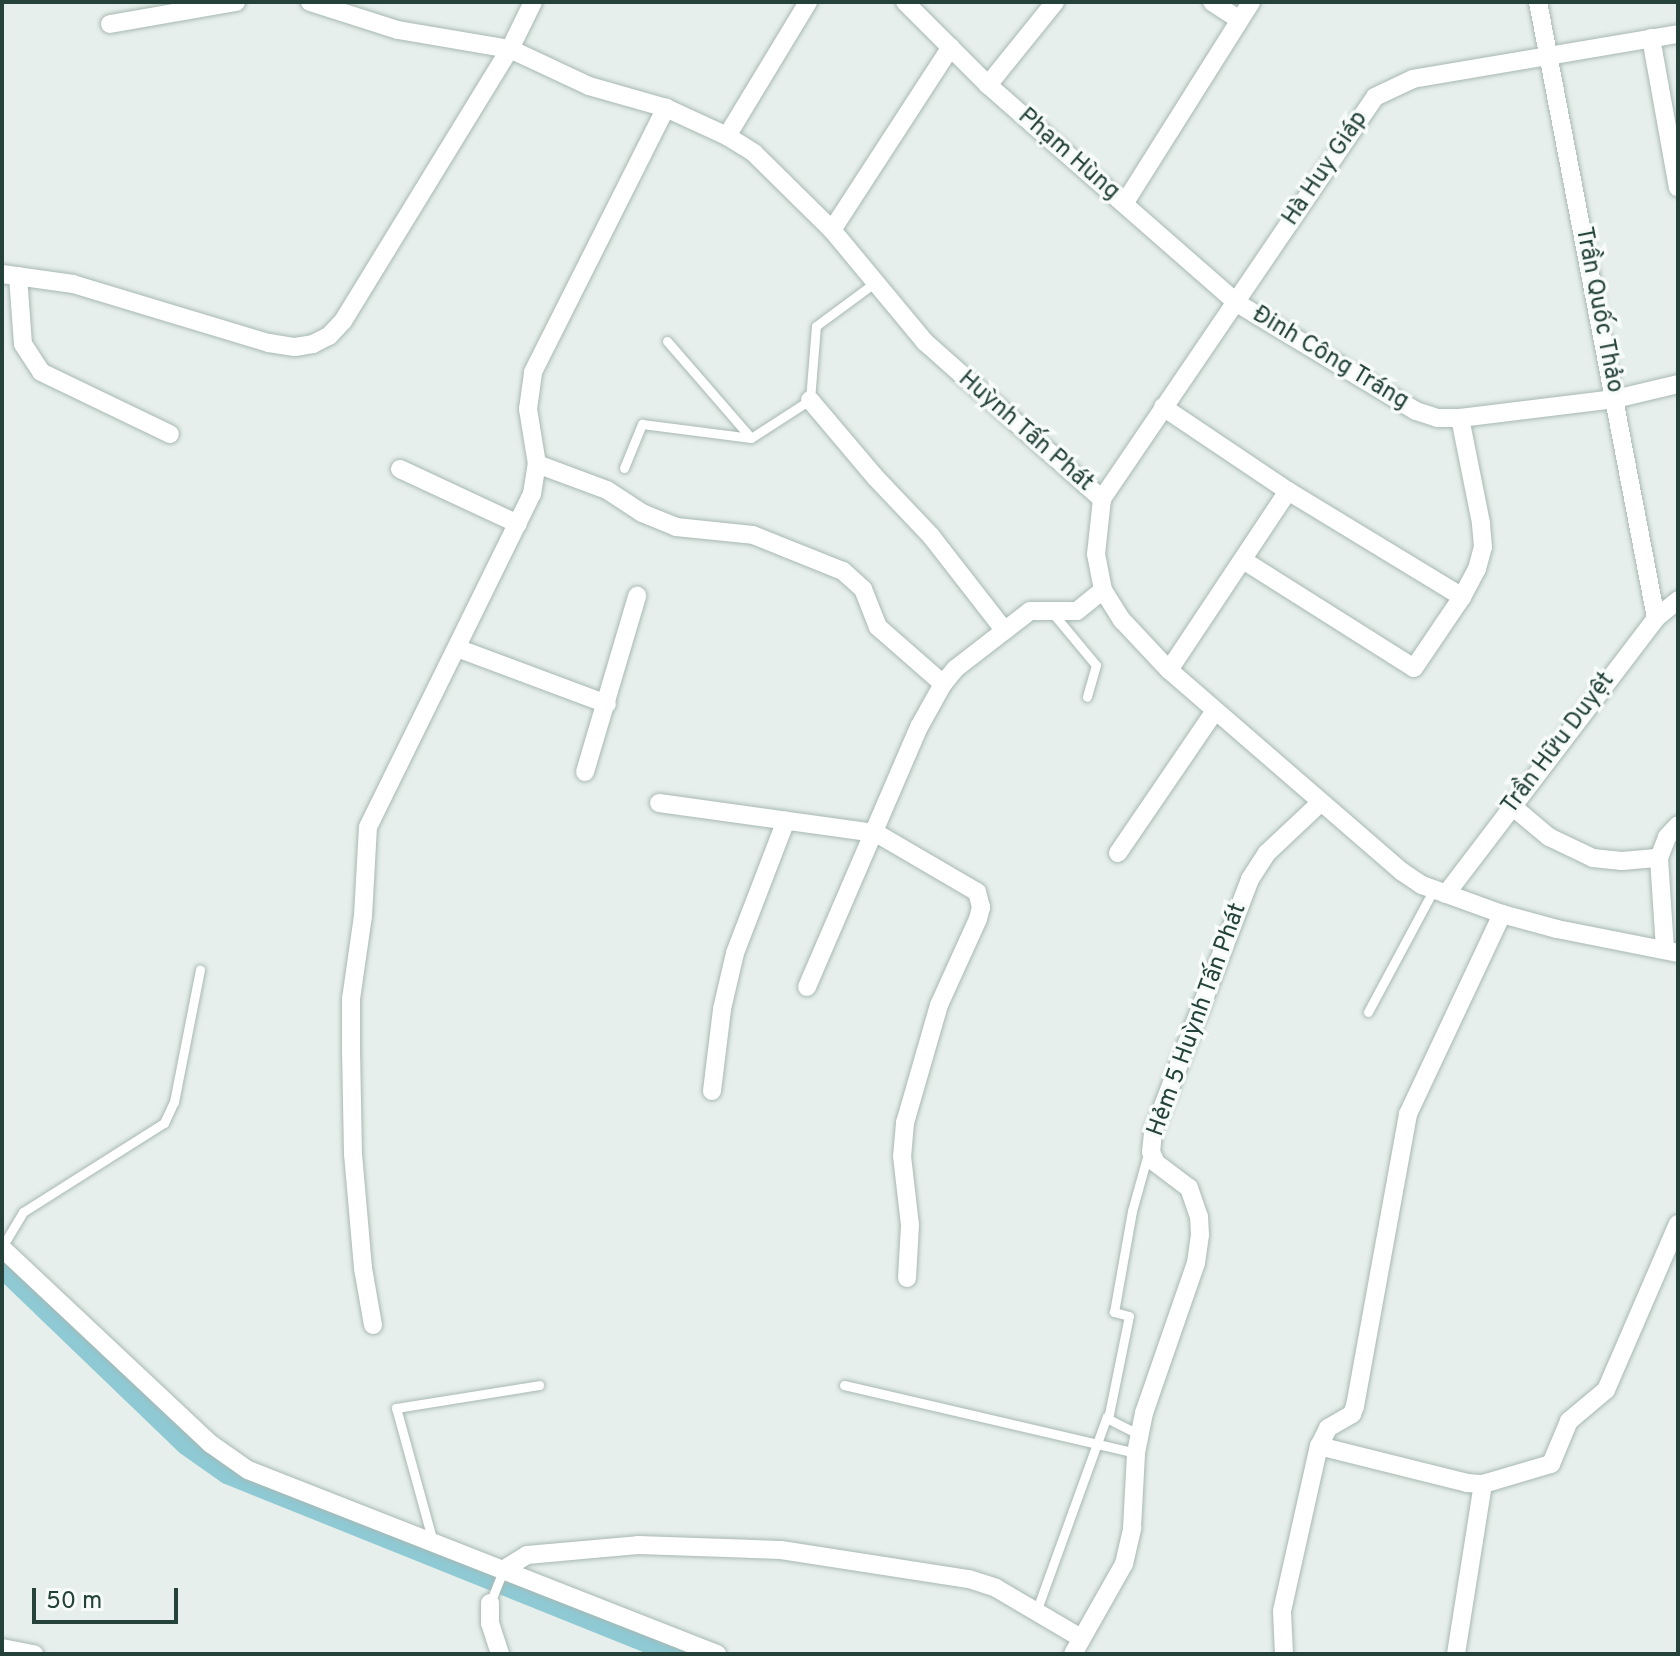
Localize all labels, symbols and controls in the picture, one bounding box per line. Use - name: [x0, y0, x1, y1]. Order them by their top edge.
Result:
- street label: Phạm Hùng: [1011, 103, 1125, 207]
- street label: Hà Huy Giáp: [1277, 106, 1375, 232]
- street label: Trần Quốc Thảo: [1568, 224, 1628, 396]
- street label: Đinh Công Tráng: [1246, 301, 1414, 417]
- street label: Huỳnh Tấn Phát: [951, 365, 1099, 499]
- street label: Trần Hữu Duyệt: [1496, 668, 1622, 820]
- street label: Hẻm 5 Huỳnh Tấn Phát: [1142, 899, 1254, 1141]
- scale bar: [36, 1572, 182, 1622]
- text: 50 m: [46, 1587, 102, 1617]

